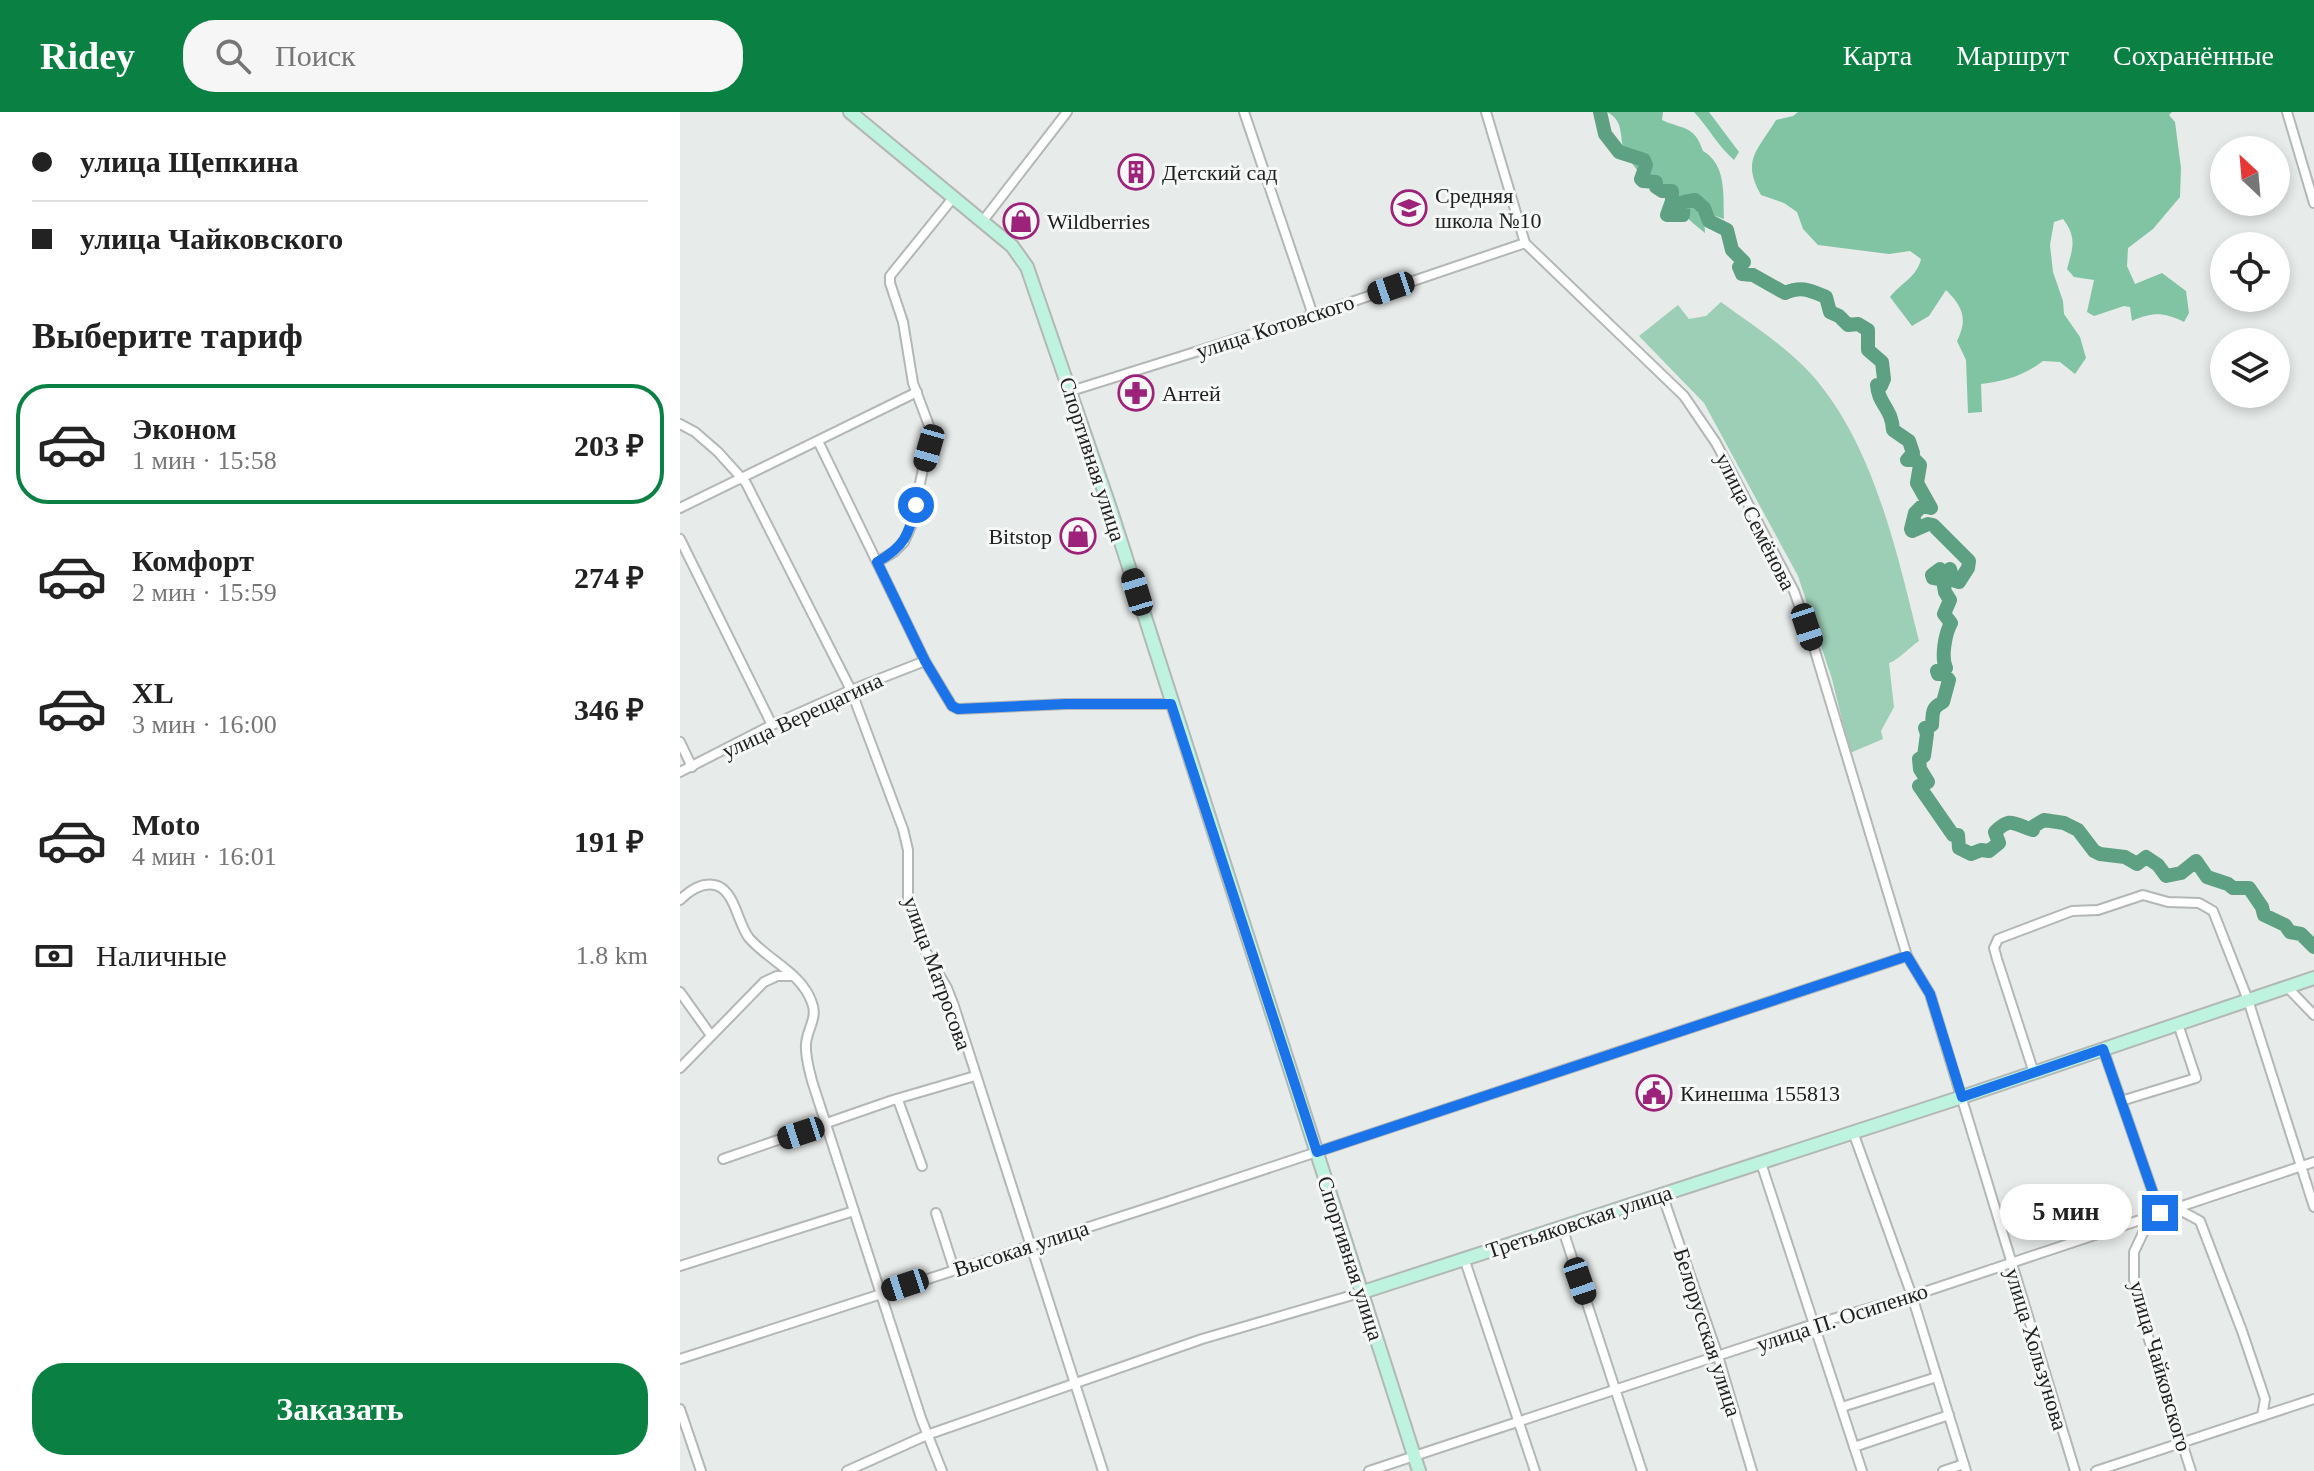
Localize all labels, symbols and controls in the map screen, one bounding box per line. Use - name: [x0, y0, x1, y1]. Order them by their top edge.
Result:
- search box: [183, 20, 743, 92]
- icon: search: [211, 34, 255, 78]
- text: Ridey: [40, 35, 135, 77]
- text: Поиск: [275, 39, 356, 72]
- text: Карта: [1843, 40, 1912, 71]
- text: Маршрут: [1956, 40, 2069, 71]
- text: Сохранённые: [2113, 40, 2274, 71]
- north arrow: [2210, 136, 2290, 216]
- map controls: [2210, 136, 2290, 408]
- text: улица Щепкина: [80, 145, 299, 178]
- building icon: Детский сад: [1117, 153, 1155, 191]
- place label: Детский сад: [1162, 160, 1277, 185]
- place label: Средняя школа №10: [1435, 183, 1541, 233]
- school or university icon: Средняя школа №10: [1390, 189, 1428, 227]
- shop icon: Wildberries: [1002, 202, 1040, 240]
- place label: Wildberries: [1047, 209, 1150, 234]
- text: улица Чайковского: [80, 222, 343, 255]
- button: locate: [2210, 232, 2290, 312]
- car: [1364, 269, 1418, 307]
- street label: улица Котовского: [1193, 289, 1357, 364]
- text: Выберите тариф: [32, 316, 303, 356]
- button: layers: [2210, 328, 2290, 408]
- street label: Спортивная улица: [1054, 374, 1131, 545]
- pharmacy icon: Антей: [1117, 374, 1155, 412]
- place label: Антей: [1162, 381, 1221, 406]
- icon: car: [36, 408, 108, 480]
- text: Эконом: [132, 412, 236, 445]
- car: [911, 422, 947, 474]
- text: 203 ₽: [574, 429, 644, 462]
- text: 1 мин · 15:58: [132, 446, 277, 475]
- street label: улица Семёнова: [1710, 448, 1801, 594]
- route start: [898, 487, 934, 523]
- shop icon: Bitstop: [1059, 517, 1097, 555]
- place label: Bitstop: [988, 524, 1052, 549]
- icon: car: [36, 540, 108, 612]
- text: Комфорт: [132, 544, 254, 577]
- text: 274 ₽: [574, 561, 644, 594]
- car: [1119, 566, 1155, 618]
- text: 2 мин · 15:59: [132, 578, 277, 607]
- car: [1788, 600, 1826, 654]
- street label: улица Верещагина: [718, 667, 887, 764]
- icon: car: [36, 672, 108, 744]
- text: XL: [132, 676, 174, 709]
- text: 346 ₽: [574, 693, 644, 726]
- text: 3 мин · 16:00: [132, 710, 277, 739]
- icon: car: [36, 804, 108, 876]
- text: Moto: [132, 808, 200, 841]
- text: 191 ₽: [574, 825, 644, 858]
- text: 4 мин · 16:01: [132, 842, 277, 871]
- street label: улица Матросова: [898, 893, 977, 1054]
- icon: cash: [32, 934, 76, 978]
- text: Наличные: [96, 939, 227, 972]
- text: 1.8 km: [576, 941, 648, 970]
- public building icon: Кинешма 155813: [1635, 1074, 1673, 1112]
- place label: Кинешма 155813: [1680, 1081, 1840, 1106]
- car: [774, 1114, 828, 1152]
- street label: Спортивная улица: [1312, 1173, 1389, 1344]
- street label: Третьяковская улица: [1483, 1180, 1675, 1263]
- callout: 5 мин: [2000, 1185, 2132, 1241]
- route end: [2142, 1195, 2178, 1231]
- text: 5 мин: [2032, 1197, 2100, 1226]
- street label: Высокая улица: [951, 1215, 1092, 1282]
- street label: Белорусская улица: [1668, 1245, 1747, 1420]
- car: [1561, 1254, 1599, 1308]
- street label: улица Хользунова: [2000, 1265, 2073, 1433]
- car: [878, 1266, 932, 1304]
- street label: улица П. Осипенко: [1754, 1278, 1931, 1357]
- street label: улица Чайковского: [2124, 1278, 2197, 1454]
- button: Заказать: [32, 1363, 648, 1455]

